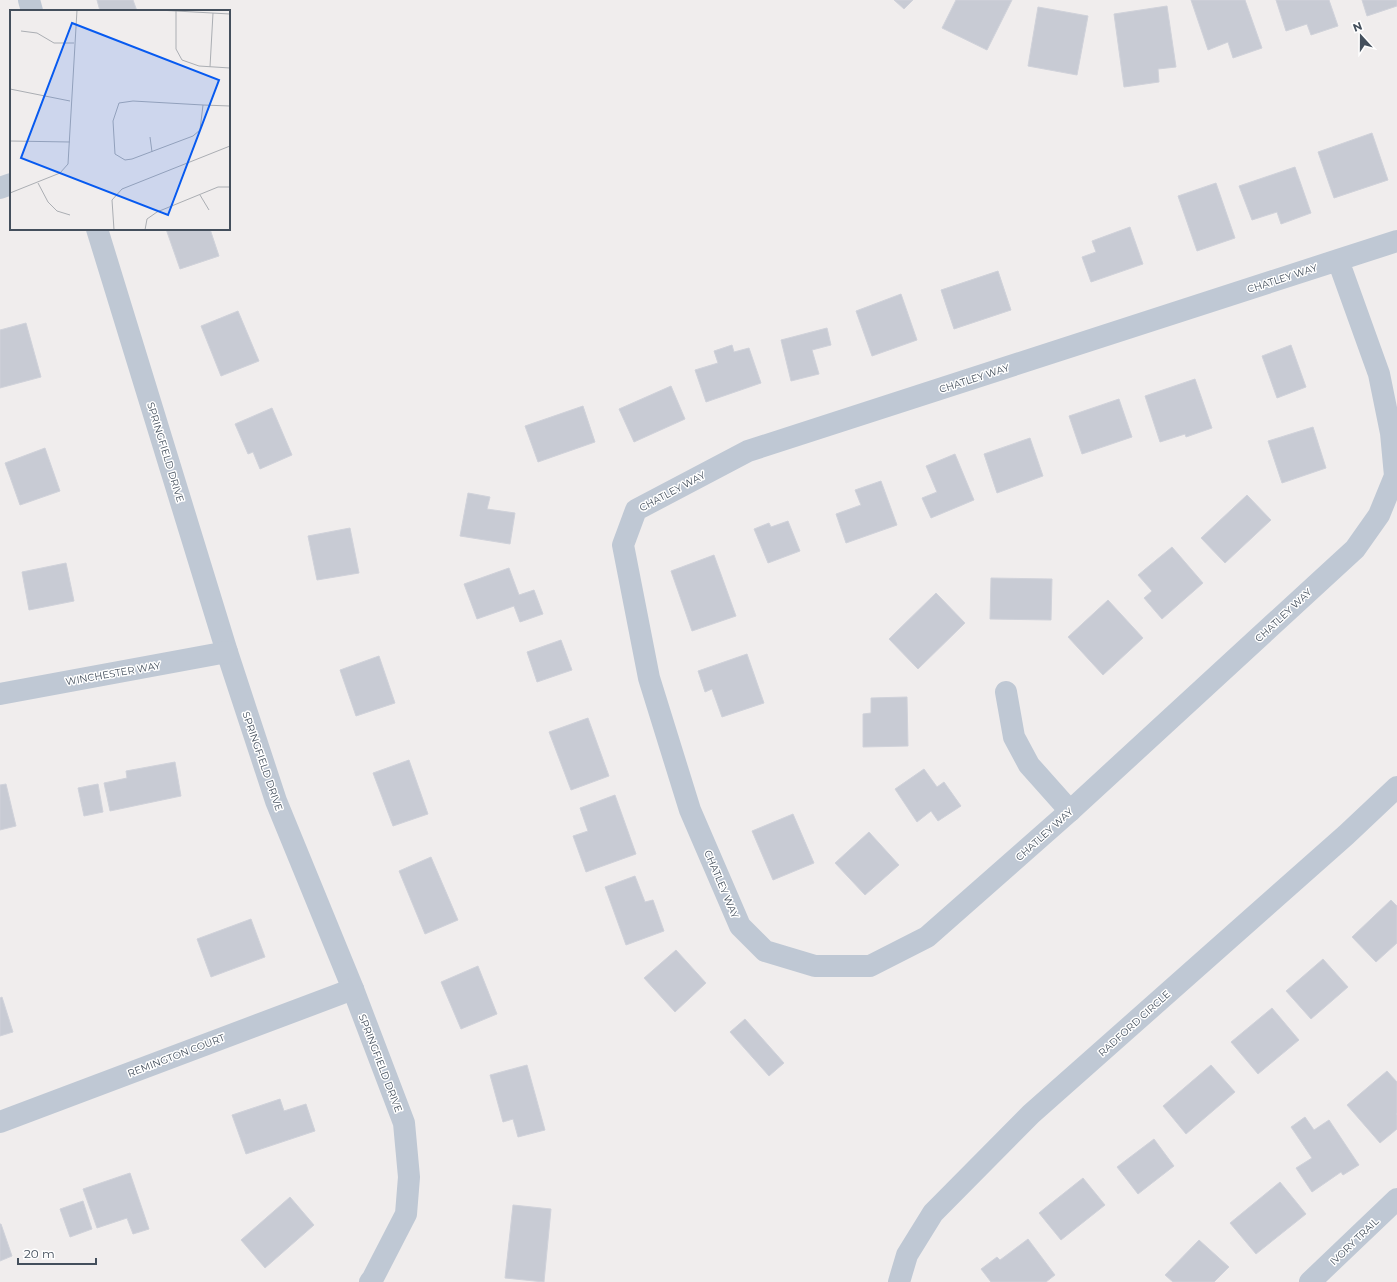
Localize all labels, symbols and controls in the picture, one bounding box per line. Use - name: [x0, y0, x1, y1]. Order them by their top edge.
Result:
- inset map: [10, 10, 230, 230]
- north arrow: [1341, 16, 1381, 56]
- text: N: [1351, 19, 1364, 35]
- street label: CHATLEY WAY: [1245, 261, 1320, 296]
- street label: CHATLEY WAY: [937, 361, 1012, 396]
- street label: SPRINGFIELD DRIVE: [144, 401, 187, 504]
- street label: CHATLEY WAY: [637, 468, 708, 514]
- street label: CHATLEY WAY: [1252, 585, 1315, 645]
- street label: WINCHESTER WAY: [65, 659, 162, 688]
- street label: SPRINGFIELD DRIVE: [239, 710, 286, 813]
- street label: CHATLEY WAY: [1013, 805, 1076, 864]
- street label: CHATLEY WAY: [701, 848, 742, 921]
- street label: RADFORD CIRCLE: [1096, 987, 1173, 1059]
- street label: SPRINGFIELD DRIVE: [356, 1012, 405, 1114]
- street label: REMINGTON COURT: [126, 1031, 227, 1080]
- street label: IVORY TRAIL: [1327, 1215, 1382, 1268]
- scale bar: [18, 1240, 96, 1266]
- text: 20 m: [24, 1246, 55, 1261]

